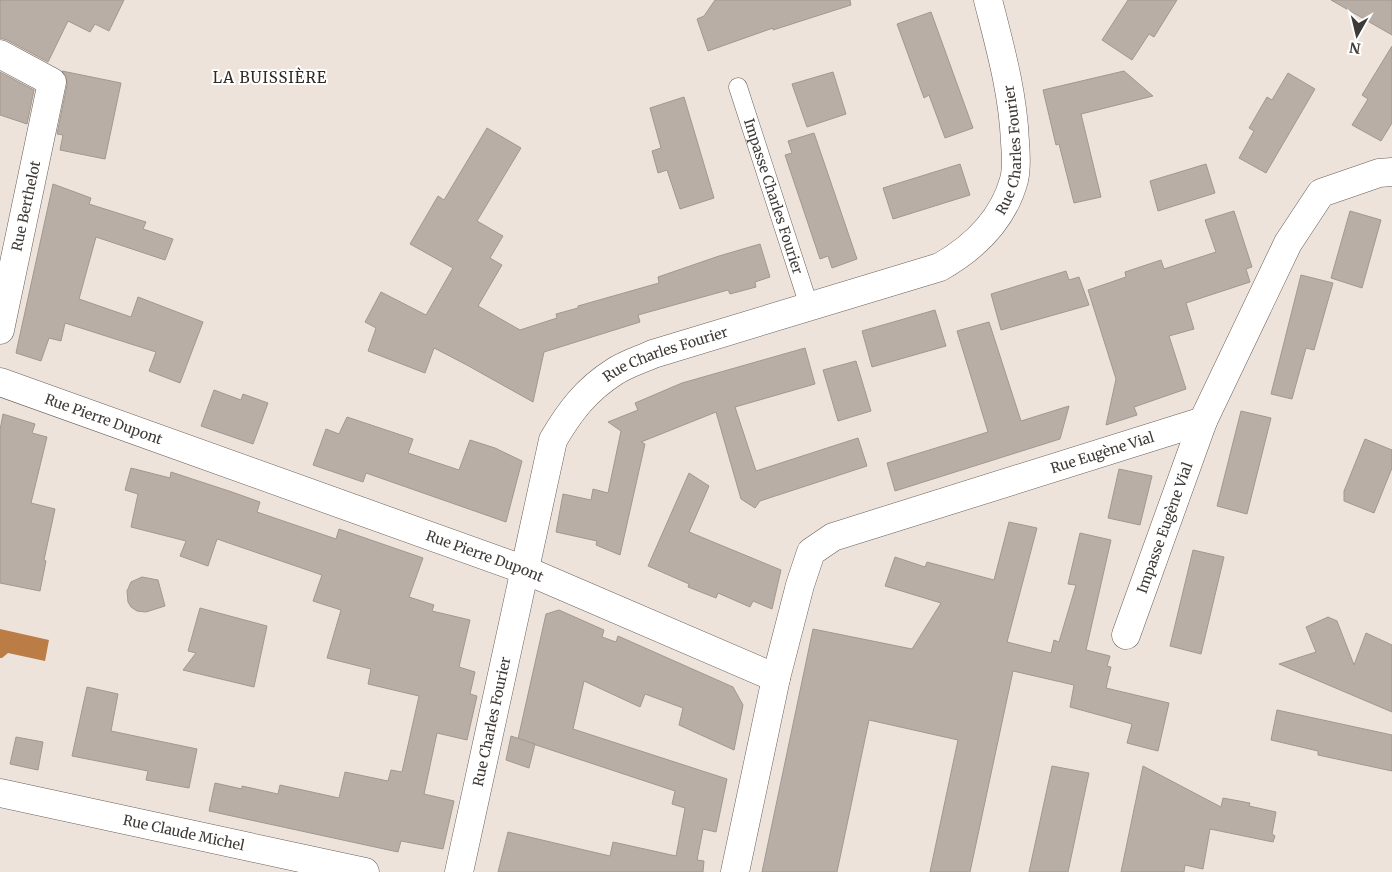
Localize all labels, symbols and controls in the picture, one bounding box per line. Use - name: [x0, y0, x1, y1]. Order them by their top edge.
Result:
- north arrow: [1332, 10, 1382, 60]
- text: N: [1348, 38, 1362, 58]
- district label: LA BUISSIÈRE: [213, 67, 327, 87]
- street label: Rue Charles Fourier: [992, 84, 1025, 218]
- street label: Impasse Charles Fourier: [740, 116, 807, 276]
- street label: Rue Berthelot: [8, 159, 44, 253]
- street label: Rue Charles Fourier: [599, 323, 730, 386]
- street label: Rue Pierre Dupont: [42, 390, 165, 449]
- street label: Rue Eugène Vial: [1048, 428, 1157, 477]
- street label: Impasse Eugène Vial: [1133, 459, 1197, 596]
- street label: Rue Pierre Dupont: [424, 526, 547, 586]
- street label: Rue Charles Fourier: [469, 655, 515, 788]
- street label: Rue Claude Michel: [121, 811, 247, 855]

